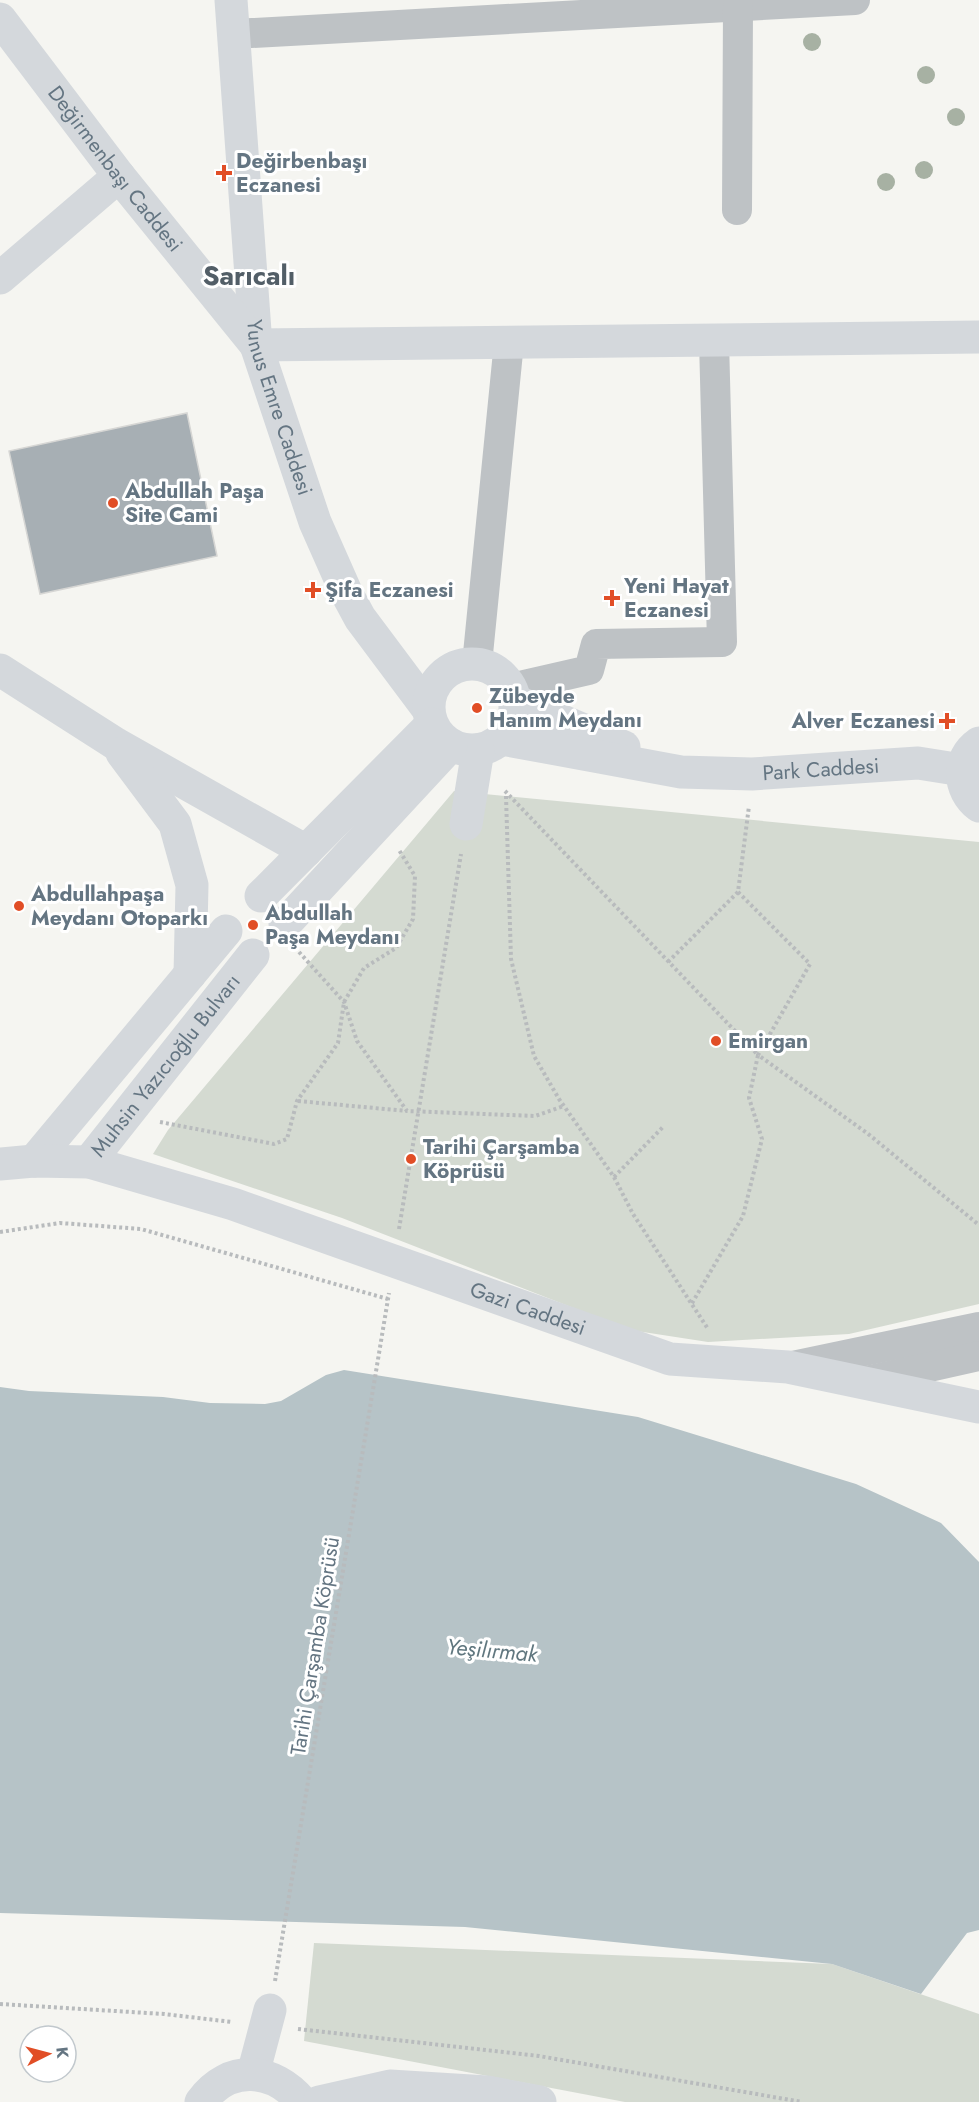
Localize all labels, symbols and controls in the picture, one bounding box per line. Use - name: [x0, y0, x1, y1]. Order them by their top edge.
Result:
- street label: Değirmenbaşı Caddesi: [41, 79, 190, 258]
- place label: Değirbenbaşı Eczanesi: [236, 146, 367, 200]
- marker: Değirbenbaşı Eczanesi: [217, 166, 231, 180]
- district label: Sarıcalı: [203, 256, 295, 295]
- street label: Yunus Emre Caddesi: [239, 318, 320, 499]
- place label: Abdullah Paşa Site Cami: [124, 476, 264, 530]
- marker: Abdullah Paşa Site Cami: [106, 496, 120, 510]
- place label: Yeni Hayat Eczanesi: [623, 571, 729, 625]
- place label: Şifa Eczanesi: [325, 575, 454, 605]
- marker: Şifa Eczanesi: [306, 583, 320, 597]
- marker: Yeni Hayat Eczanesi: [605, 591, 619, 605]
- place label: Zübeyde Hanım Meydanı: [489, 681, 642, 735]
- marker: Zübeyde Hanım Meydanı: [470, 701, 484, 715]
- place label: Alver Eczanesi: [790, 706, 935, 736]
- marker: Alver Eczanesi: [940, 714, 954, 728]
- street label: Park Caddesi: [761, 751, 880, 788]
- place label: Abdullahpaşa Meydanı Otoparkı: [30, 879, 208, 933]
- place label: Abdullah Paşa Meydanı: [264, 898, 399, 952]
- marker: Abdullahpaşa Meydanı Otoparkı: [12, 899, 26, 913]
- marker: Abdullah Paşa Meydanı: [246, 918, 260, 932]
- street label: Muhsin Yazıcıoğlu Bulvarı: [83, 968, 247, 1164]
- place label: Emirgan: [728, 1026, 808, 1056]
- marker: Emirgan: [709, 1034, 723, 1048]
- place label: Tarihi Çarşamba Köprüsü: [423, 1132, 580, 1186]
- marker: Tarihi Çarşamba Köprüsü: [404, 1152, 418, 1166]
- street label: Gazi Caddesi: [466, 1274, 590, 1343]
- street label: Tarihi Çarşamba Köprüsü: [283, 1535, 347, 1757]
- water label: Yeşilırmak: [445, 1630, 540, 1670]
- north arrow: [18, 2024, 78, 2084]
- text: K: [50, 2046, 75, 2060]

